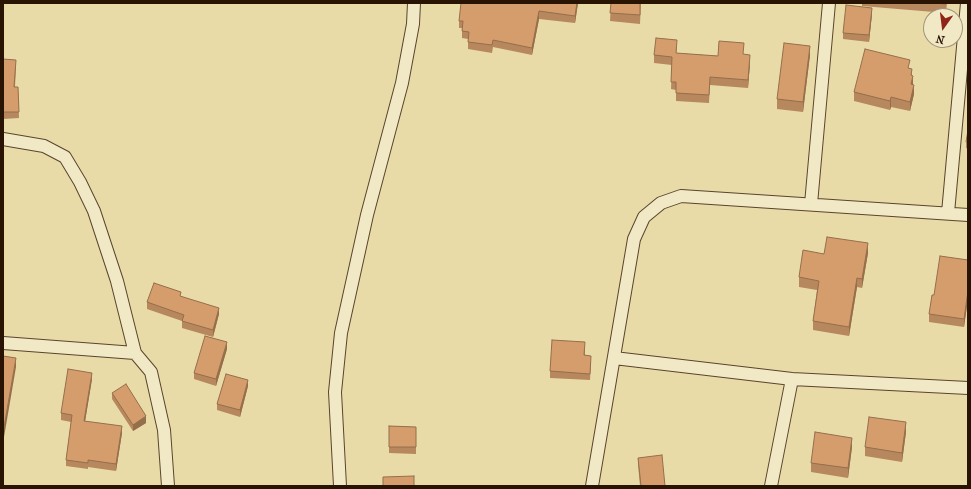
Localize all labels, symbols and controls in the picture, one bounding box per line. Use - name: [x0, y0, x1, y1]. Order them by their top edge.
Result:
- north arrow: [923, 8, 963, 48]
- text: N: [935, 32, 946, 46]

